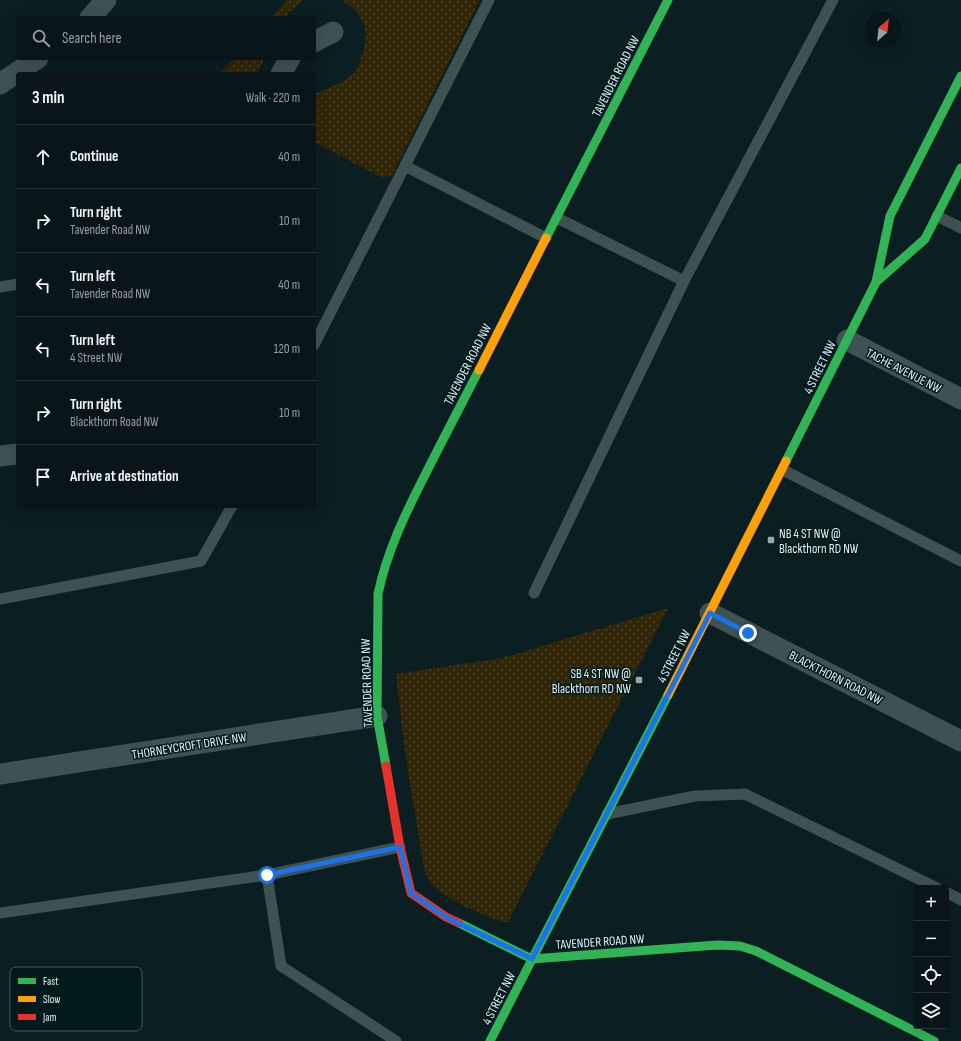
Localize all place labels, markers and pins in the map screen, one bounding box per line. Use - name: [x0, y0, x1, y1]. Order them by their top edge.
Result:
- place label: NB 4 ST NW @ Blackthorn RD NW: [779, 526, 859, 557]
- marker: NB 4 ST NW @ Blackthorn RD NW: [766, 535, 776, 545]
- place label: SB 4 ST NW @ Blackthorn RD NW: [552, 666, 632, 697]
- marker: SB 4 ST NW @ Blackthorn RD NW: [634, 675, 644, 685]

